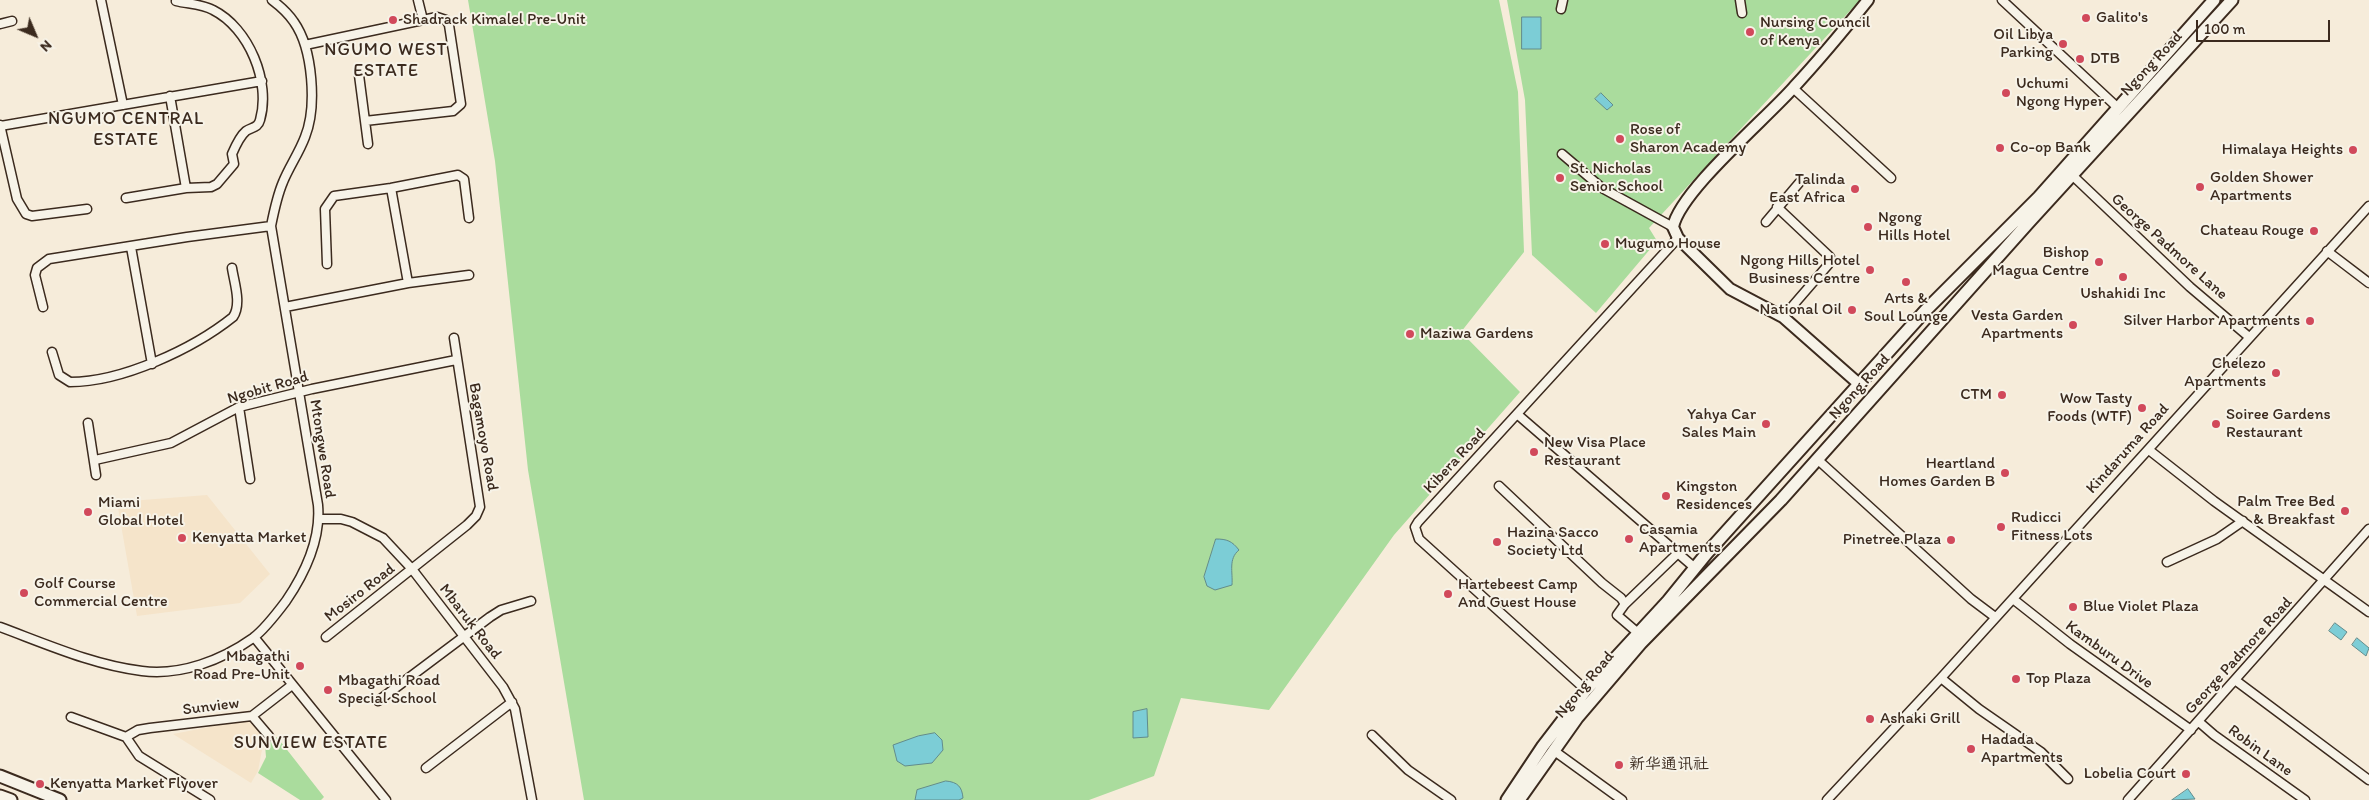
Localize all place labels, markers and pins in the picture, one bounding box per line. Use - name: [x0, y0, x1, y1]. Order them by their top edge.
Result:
- place label: Galito's: [2096, 8, 2148, 28]
- place label: Shadrack Kimalel Pre-Unit: [403, 10, 586, 30]
- marker: Galito's: [2080, 12, 2092, 24]
- place label: Nursing Council of Kenya: [1760, 13, 1870, 51]
- marker: Shadrack Kimalel Pre-Unit: [387, 14, 399, 26]
- place label: Oil Libya Parking: [1993, 25, 2053, 63]
- marker: Nursing Council of Kenya: [1744, 26, 1756, 38]
- marker: Oil Libya Parking: [2057, 38, 2069, 50]
- place label: DTB: [2090, 49, 2120, 69]
- marker: DTB: [2074, 53, 2086, 65]
- place label: Uchumi Ngong Hyper: [2016, 74, 2104, 112]
- marker: Uchumi Ngong Hyper: [2000, 87, 2012, 99]
- place label: Rose of Sharon Academy: [1630, 120, 1746, 158]
- marker: Rose of Sharon Academy: [1614, 133, 1626, 145]
- place label: Co-op Bank: [2010, 138, 2091, 158]
- place label: Himalaya Heights: [2222, 140, 2343, 160]
- marker: Co-op Bank: [1994, 142, 2006, 154]
- marker: Himalaya Heights: [2347, 144, 2359, 156]
- place label: St. Nicholas Senior School: [1570, 159, 1663, 197]
- place label: Golden Shower Apartments: [2210, 168, 2313, 206]
- place label: Talinda East Africa: [1769, 170, 1845, 208]
- marker: St. Nicholas Senior School: [1554, 172, 1566, 184]
- marker: Golden Shower Apartments: [2194, 181, 2206, 193]
- marker: Talinda East Africa: [1849, 183, 1861, 195]
- place label: Ngong Hills Hotel: [1878, 208, 1950, 246]
- marker: Ngong Hills Hotel: [1862, 221, 1874, 233]
- place label: Chateau Rouge: [2200, 221, 2304, 241]
- marker: Chateau Rouge: [2308, 225, 2320, 237]
- place label: Mugumo House: [1615, 234, 1721, 254]
- marker: Mugumo House: [1599, 238, 1611, 250]
- place label: Bishop Magua Centre: [1992, 243, 2089, 281]
- place label: Ngong Hills Hotel Business Centre: [1740, 251, 1860, 289]
- marker: Bishop Magua Centre: [2093, 256, 2105, 268]
- marker: Ngong Hills Hotel Business Centre: [1864, 264, 1876, 276]
- marker: Ushahidi Inc: [2117, 271, 2129, 283]
- marker: Arts & Soul Lounge: [1900, 276, 1912, 288]
- place label: Ushahidi Inc: [2080, 284, 2166, 304]
- place label: Arts & Soul Lounge: [1864, 289, 1948, 327]
- place label: National Oil: [1759, 300, 1842, 320]
- marker: National Oil: [1846, 304, 1858, 316]
- place label: Vesta Garden Apartments: [1971, 306, 2063, 344]
- place label: Silver Harbor Apartments: [2123, 311, 2300, 331]
- marker: Silver Harbor Apartments: [2304, 315, 2316, 327]
- marker: Vesta Garden Apartments: [2067, 319, 2079, 331]
- place label: Maziwa Gardens: [1420, 324, 1533, 344]
- marker: Maziwa Gardens: [1404, 328, 1416, 340]
- place label: Chelezo Apartments: [2184, 354, 2266, 392]
- marker: Chelezo Apartments: [2270, 367, 2282, 379]
- place label: CTM: [1960, 385, 1992, 405]
- marker: CTM: [1996, 389, 2008, 401]
- place label: Wow Tasty Foods (WTF): [2047, 389, 2132, 427]
- marker: Wow Tasty Foods (WTF): [2136, 402, 2148, 414]
- place label: Yahya Car Sales Main: [1682, 405, 1756, 443]
- place label: Soiree Gardens Restaurant: [2226, 405, 2331, 443]
- marker: Yahya Car Sales Main: [1760, 418, 1772, 430]
- marker: Soiree Gardens Restaurant: [2210, 418, 2222, 430]
- place label: New Visa Place Restaurant: [1544, 433, 1646, 471]
- marker: New Visa Place Restaurant: [1528, 446, 1540, 458]
- place label: Heartland Homes Garden B: [1879, 454, 1995, 492]
- marker: Heartland Homes Garden B: [1999, 467, 2011, 479]
- place label: Kingston Residences: [1676, 477, 1752, 515]
- marker: Kingston Residences: [1660, 490, 1672, 502]
- place label: Palm Tree Bed & Breakfast: [2237, 492, 2335, 530]
- place label: Miami Global Hotel: [98, 493, 183, 531]
- marker: Palm Tree Bed & Breakfast: [2339, 505, 2351, 517]
- marker: Miami Global Hotel: [82, 506, 94, 518]
- place label: Rudicci Fitness Lots: [2011, 508, 2093, 546]
- place label: Casamia Apartments: [1639, 520, 1721, 558]
- marker: Rudicci Fitness Lots: [1995, 521, 2007, 533]
- place label: Hazina Sacco Society Ltd: [1507, 523, 1599, 561]
- place label: Kenyatta Market: [192, 528, 307, 548]
- place label: Pinetree Plaza: [1843, 530, 1941, 550]
- marker: Kenyatta Market: [176, 532, 188, 544]
- marker: Casamia Apartments: [1623, 533, 1635, 545]
- marker: Pinetree Plaza: [1945, 534, 1957, 546]
- marker: Hazina Sacco Society Ltd: [1491, 536, 1503, 548]
- place label: Golf Course Commercial Centre: [34, 574, 168, 612]
- place label: Hartebeest Camp And Guest House: [1458, 575, 1578, 613]
- marker: Golf Course Commercial Centre: [18, 587, 30, 599]
- marker: Hartebeest Camp And Guest House: [1442, 588, 1454, 600]
- place label: Blue Violet Plaza: [2083, 597, 2199, 617]
- marker: Blue Violet Plaza: [2067, 601, 2079, 613]
- place label: Mbagathi Road Pre-Unit: [193, 647, 290, 685]
- marker: Mbagathi Road Pre-Unit: [294, 660, 306, 672]
- place label: Top Plaza: [2026, 669, 2091, 689]
- place label: Mbagathi Road Special School: [338, 671, 440, 709]
- marker: Top Plaza: [2010, 673, 2022, 685]
- marker: Mbagathi Road Special School: [322, 684, 334, 696]
- place label: Ashaki Grill: [1880, 709, 1960, 729]
- marker: Ashaki Grill: [1864, 713, 1876, 725]
- place label: Hadada Apartments: [1981, 730, 2063, 768]
- marker: Hadada Apartments: [1965, 743, 1977, 755]
- place label: 新华通讯社: [1629, 755, 1709, 775]
- marker: 新华通讯社: [1613, 759, 1625, 771]
- place label: Lobelia Court: [2084, 764, 2176, 784]
- marker: Lobelia Court: [2180, 768, 2192, 780]
- place label: Kenyatta Market Flyover: [50, 774, 218, 794]
- marker: Kenyatta Market Flyover: [34, 778, 46, 790]

